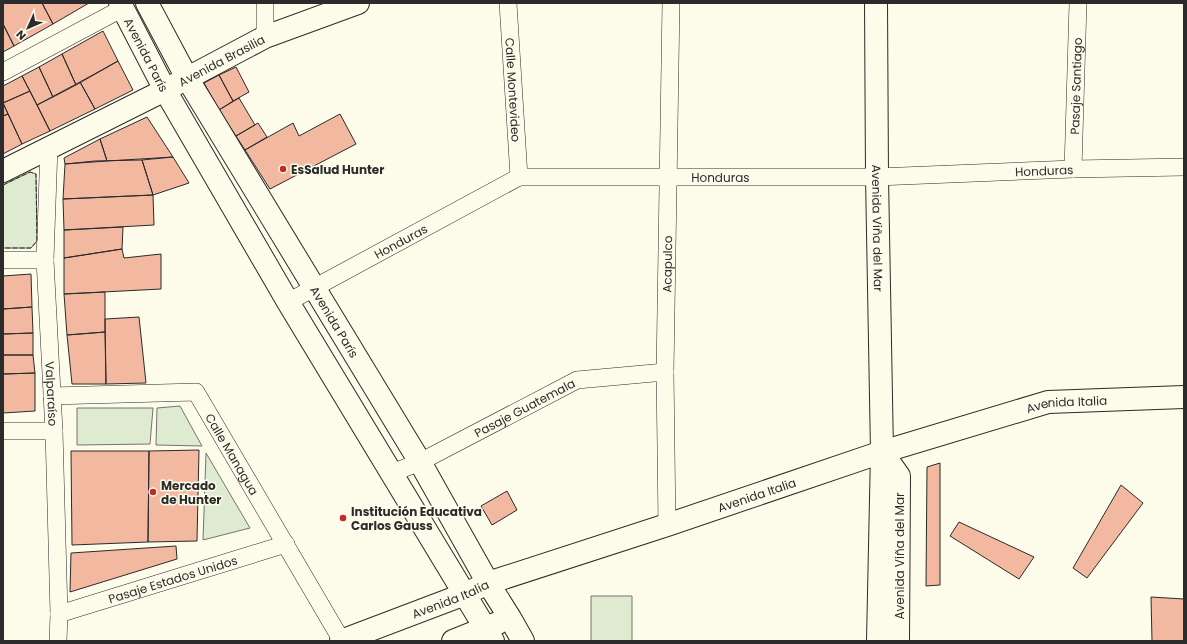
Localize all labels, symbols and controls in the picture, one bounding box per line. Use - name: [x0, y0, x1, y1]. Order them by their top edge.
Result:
- north arrow: [8, 8, 48, 48]
- street label: Avenida París: [120, 15, 173, 94]
- text: N: [12, 26, 30, 44]
- street label: Avenida Brasilia: [175, 30, 268, 90]
- street label: Calle Montevideo: [502, 37, 525, 143]
- street label: Pasaje Santiago: [1066, 37, 1085, 135]
- street label: Honduras: [1015, 160, 1074, 180]
- place label: EsSalud Hunter: [291, 161, 384, 178]
- marker: EsSalud Hunter: [278, 164, 288, 174]
- street label: Avenida Viña del Mar: [868, 164, 888, 292]
- street label: Honduras: [691, 169, 750, 186]
- street label: Honduras: [371, 220, 430, 262]
- street label: Acapulco: [658, 235, 676, 293]
- street label: Avenida París: [307, 283, 363, 361]
- street label: Valparaíso: [42, 361, 62, 427]
- street label: Pasaje Guatemala: [471, 374, 578, 441]
- street label: Avenida Italia: [1024, 391, 1108, 417]
- street label: Calle Managua: [202, 410, 263, 498]
- street label: Avenida Italia: [715, 473, 798, 516]
- place label: Mercado de Hunter: [161, 477, 221, 508]
- marker: Mercado de Hunter: [148, 487, 158, 497]
- street label: Avenida Viña del Mar: [891, 492, 908, 620]
- place label: Institución Educativa Carlos Gauss: [351, 503, 482, 534]
- marker: Institución Educativa Carlos Gauss: [338, 513, 348, 523]
- street label: Pasaje Estados Unidos: [106, 551, 239, 607]
- street label: Avenida Italia: [409, 575, 492, 622]

